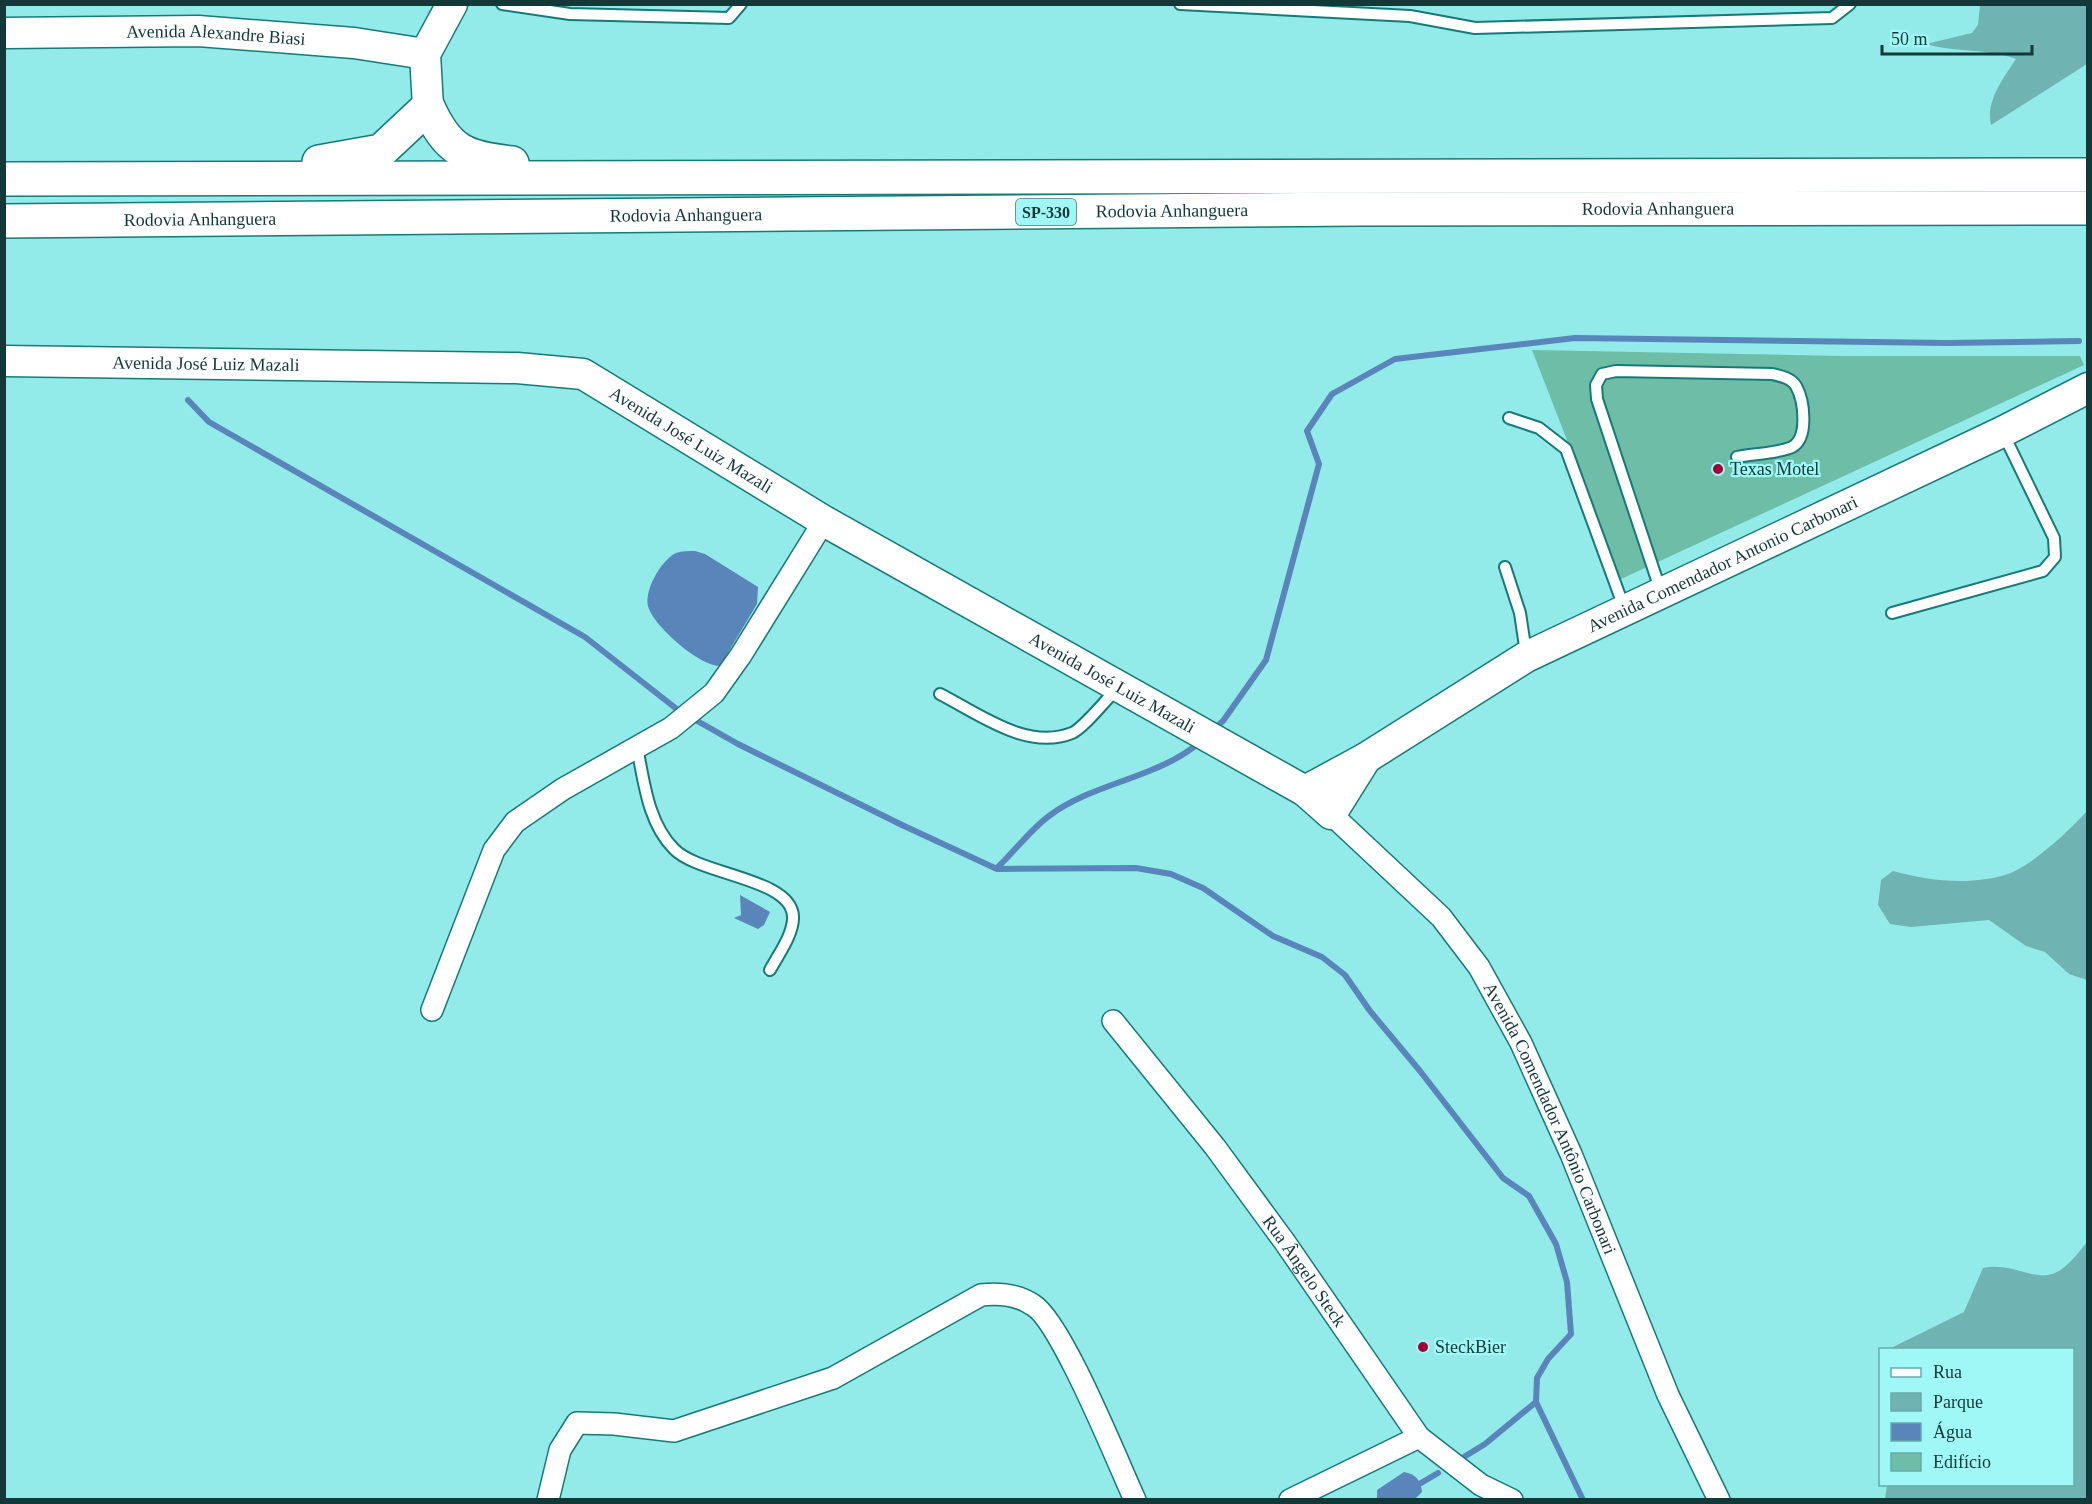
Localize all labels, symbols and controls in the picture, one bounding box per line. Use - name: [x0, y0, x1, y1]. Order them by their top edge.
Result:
- scale bar: [1882, 18, 2032, 56]
- street label: Avenida Alexandre Biasi: [126, 21, 306, 49]
- text: 50 m: [1891, 29, 1928, 49]
- street label: Rodovia Anhanguera: [1582, 198, 1734, 219]
- road number: SP-330: [1016, 199, 1076, 225]
- street label: Rodovia Anhanguera: [1096, 200, 1248, 221]
- street label: Rodovia Anhanguera: [610, 204, 762, 226]
- street label: Rodovia Anhanguera: [124, 209, 276, 230]
- street label: Avenida José Luiz Mazali: [112, 352, 300, 375]
- street label: Avenida José Luiz Mazali: [606, 383, 776, 497]
- place label: Texas Motel: [1730, 459, 1819, 479]
- marker: Texas Motel: [1711, 462, 1725, 476]
- street label: Avenida Comendador Antonio Carbonari: [1584, 492, 1861, 636]
- street label: Avenida José Luiz Mazali: [1026, 628, 1199, 737]
- street label: Avenida Comendador Antônio Carbonari: [1480, 979, 1620, 1257]
- street label: Rua Ângelo Steck: [1259, 1212, 1350, 1331]
- place label: SteckBier: [1435, 1337, 1506, 1357]
- marker: SteckBier: [1416, 1340, 1430, 1354]
- legend: [1879, 1348, 2074, 1486]
- text: Rua: [1933, 1362, 1962, 1382]
- text: Parque: [1933, 1392, 1983, 1412]
- text: Água: [1933, 1421, 1972, 1442]
- text: Edifício: [1933, 1452, 1991, 1472]

